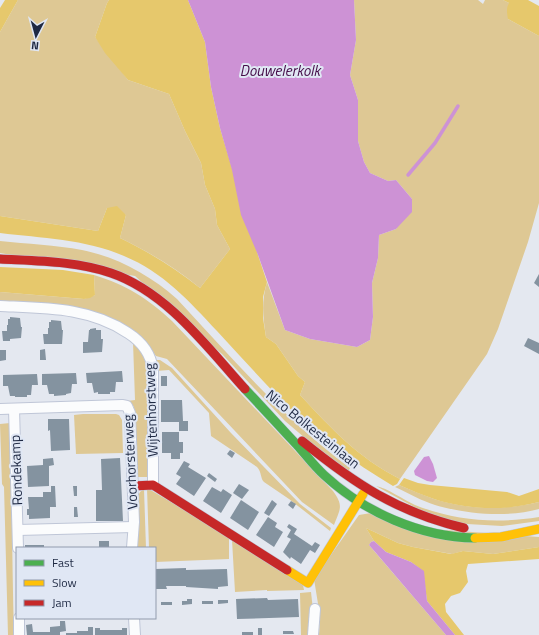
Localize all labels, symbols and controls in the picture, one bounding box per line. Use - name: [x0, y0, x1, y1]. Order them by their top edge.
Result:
- north arrow: [16, 16, 56, 56]
- text: N: [30, 38, 40, 54]
- water label: Douwelerkolk: [240, 59, 323, 82]
- street label: Wijtenhorstweg: [138, 363, 163, 457]
- street label: Nico Bolkesteinlaan: [262, 384, 365, 473]
- street label: Voorhorsterweg: [117, 414, 142, 510]
- street label: Rondekamp: [4, 434, 27, 506]
- legend: [16, 547, 156, 619]
- text: Fast: [52, 553, 75, 572]
- text: Slow: [52, 573, 77, 592]
- text: Jam: [52, 593, 72, 612]

